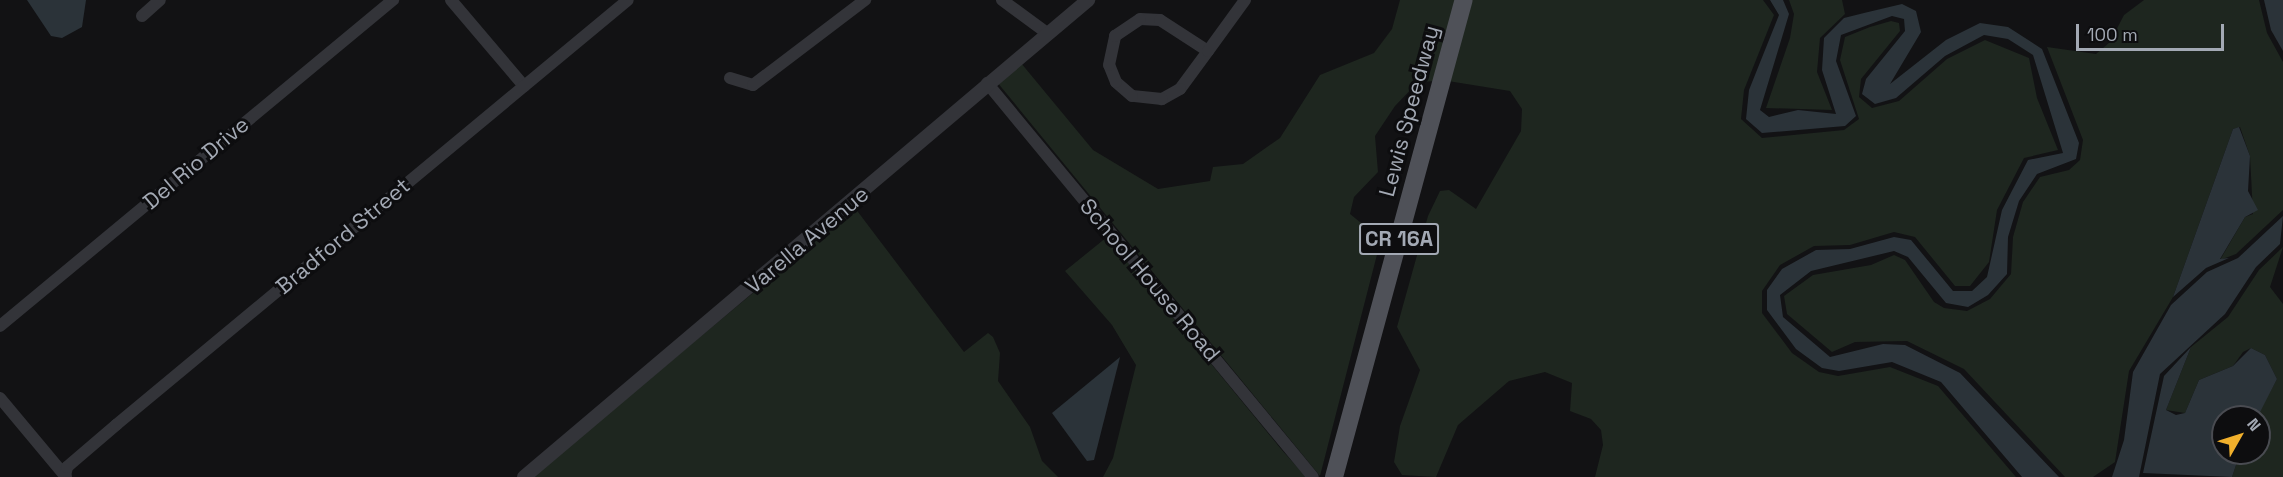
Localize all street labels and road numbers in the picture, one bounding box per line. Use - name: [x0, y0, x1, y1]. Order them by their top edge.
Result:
- street label: Lewis Speedway: [1373, 23, 1445, 199]
- street label: Del Rio Drive: [138, 111, 254, 215]
- street label: Bradford Street: [271, 172, 415, 300]
- street label: Varella Avenue: [740, 181, 874, 299]
- street label: School House Road: [1074, 193, 1226, 367]
- road number: CR 16A: [1358, 221, 1440, 257]

